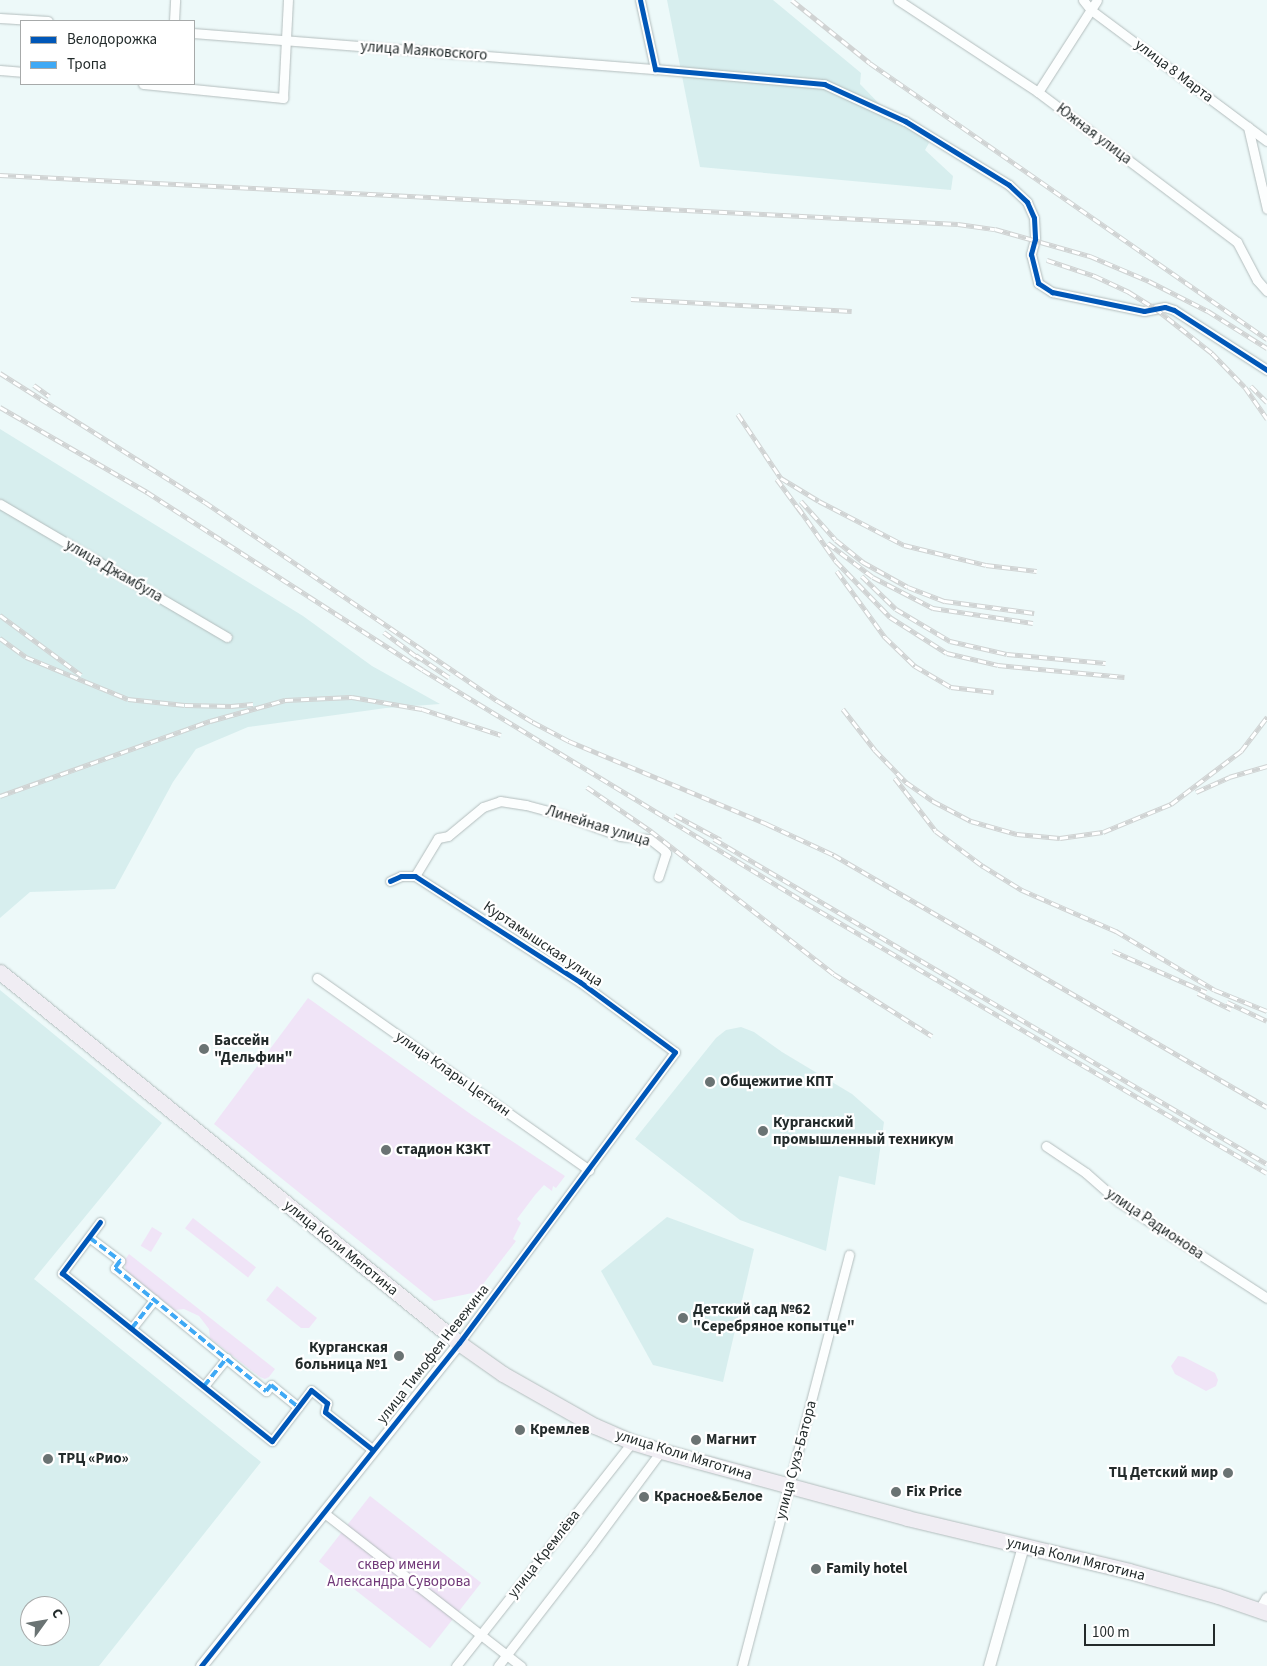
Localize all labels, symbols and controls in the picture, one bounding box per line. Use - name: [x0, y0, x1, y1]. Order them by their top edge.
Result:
- legend: [20, 20, 195, 85]
- text: Велодорожка: [67, 29, 157, 50]
- street label: улица 8 Марта: [1131, 36, 1217, 106]
- street label: улица Маяковского: [360, 38, 488, 64]
- text: Тропа: [67, 54, 107, 75]
- street label: Южная улица: [1053, 100, 1135, 168]
- street label: улица Джамбула: [62, 536, 166, 606]
- street label: Линейная улица: [544, 802, 652, 850]
- street label: Куртамышская улица: [480, 897, 606, 991]
- street label: улица Клары Цеткин: [392, 1027, 514, 1121]
- place label: Бассейн "Дельфин": [214, 1031, 292, 1066]
- marker: Бассейн "Дельфин": [198, 1043, 210, 1055]
- place label: Общежитие КПТ: [720, 1073, 833, 1091]
- marker: Общежитие КПТ: [704, 1076, 716, 1088]
- place label: Курганский промышленный техникум: [773, 1113, 954, 1148]
- marker: Курганский промышленный техникум: [757, 1125, 769, 1137]
- place label: стадион КЗКТ: [396, 1141, 490, 1159]
- marker: стадион КЗКТ: [380, 1144, 392, 1156]
- street label: улица Радионова: [1103, 1185, 1207, 1263]
- street label: улица Коли Мяготина: [280, 1196, 402, 1300]
- street label: улица Тимофея Невежина: [373, 1281, 493, 1427]
- place label: Детский сад №62 "Серебряное копытце": [693, 1300, 855, 1335]
- marker: Детский сад №62 "Серебряное копытце": [677, 1312, 689, 1324]
- place label: Курганская больница №1: [295, 1338, 388, 1373]
- marker: Курганская больница №1: [392, 1349, 406, 1363]
- street label: улица Сухэ-Батора: [771, 1399, 821, 1521]
- place label: Кремлев: [530, 1421, 590, 1439]
- marker: Кремлев: [514, 1424, 526, 1436]
- street label: улица Коли Мяготина: [614, 1426, 754, 1484]
- place label: Магнит: [706, 1431, 757, 1449]
- marker: Магнит: [690, 1434, 702, 1446]
- place label: ТРЦ «Рио»: [58, 1450, 129, 1468]
- marker: ТРЦ «Рио»: [42, 1453, 54, 1465]
- place label: ТЦ Детский мир: [1109, 1464, 1218, 1482]
- marker: ТЦ Детский мир: [1222, 1467, 1234, 1479]
- place label: Fix Price: [906, 1483, 962, 1501]
- marker: Fix Price: [890, 1486, 902, 1498]
- place label: Красное&Белое: [654, 1488, 763, 1506]
- marker: Красное&Белое: [638, 1491, 650, 1503]
- street label: улица Кремлёва: [504, 1506, 584, 1602]
- street label: улица Коли Мяготина: [1005, 1533, 1147, 1585]
- park label: сквер имени Александра Суворова: [327, 1555, 471, 1590]
- place label: Family hotel: [826, 1560, 907, 1578]
- marker: Family hotel: [810, 1563, 822, 1575]
- north arrow: [20, 1596, 70, 1646]
- text: С: [46, 1605, 68, 1622]
- scale bar: [1087, 1614, 1218, 1646]
- text: 100 m: [1092, 1622, 1130, 1643]

